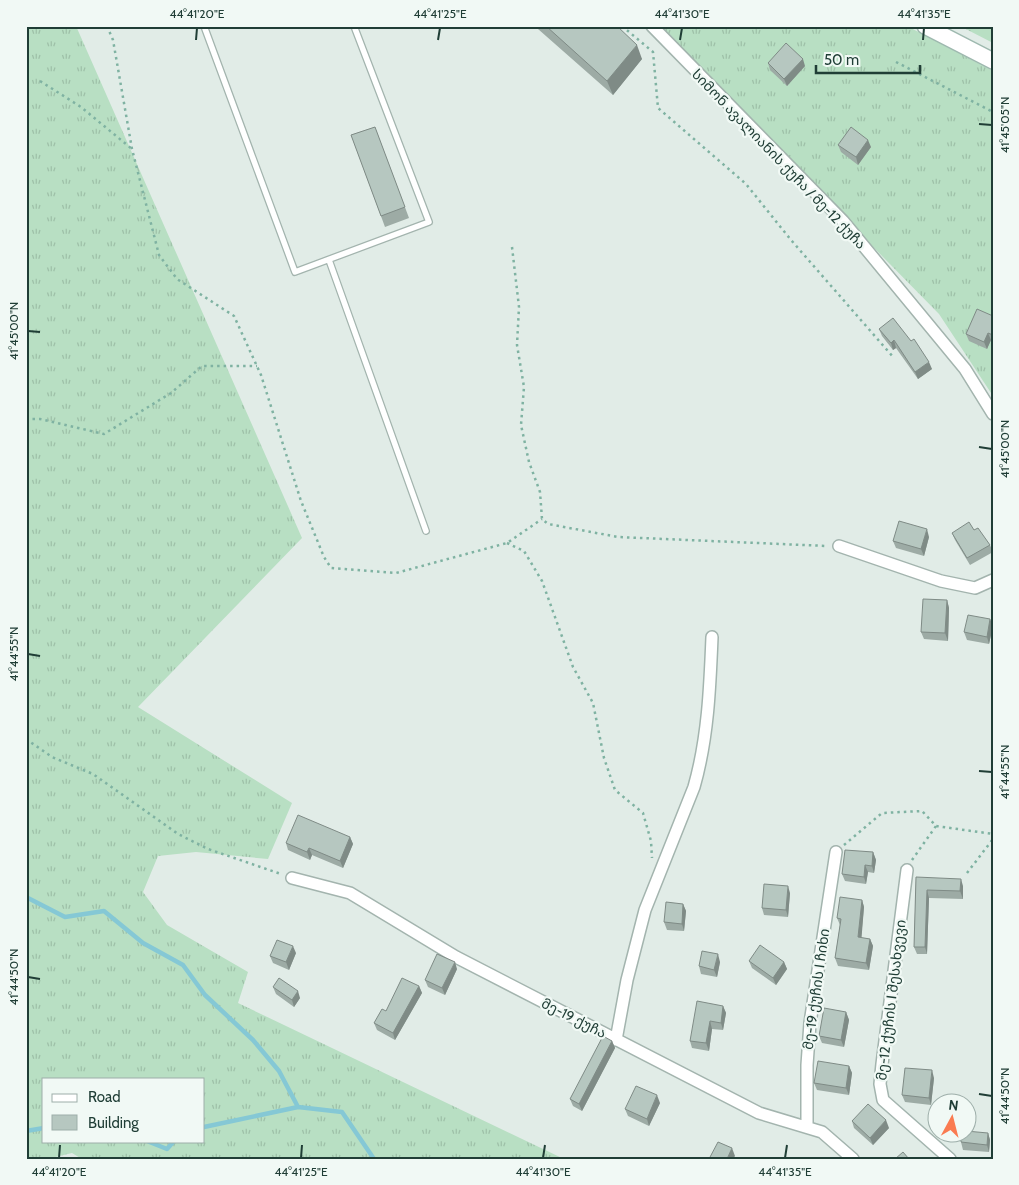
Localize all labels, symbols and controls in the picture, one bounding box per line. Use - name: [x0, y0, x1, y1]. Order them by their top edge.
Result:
- text: 44°41'20"E: [170, 6, 225, 21]
- text: 44°41'25"E: [413, 6, 467, 21]
- text: 44°41'30"E: [654, 6, 710, 21]
- text: 44°41'35"E: [897, 6, 951, 21]
- scale bar: [816, 42, 920, 74]
- text: 50 m: [824, 51, 859, 69]
- street label: სიმონ ავალიანის ქუჩა / მე-12 ქუჩა: [688, 65, 870, 253]
- text: 41°45'05"N: [997, 97, 1012, 153]
- text: 41°45'00"N: [6, 302, 21, 360]
- text: 41°45'00"N: [997, 420, 1012, 478]
- text: 41°44'55"N: [6, 626, 21, 682]
- text: 41°44'55"N: [997, 744, 1012, 800]
- street label: მე-12 ქუჩის I შესახვევი: [872, 919, 910, 1081]
- street label: მე-19 ქუჩის I ჩიხი: [799, 927, 833, 1051]
- text: 41°44'50"N: [6, 949, 21, 1006]
- street label: მე-19 ქუჩა: [538, 994, 610, 1042]
- text: 41°44'50"N: [997, 1068, 1012, 1125]
- legend: [42, 1078, 205, 1142]
- text: Road: [88, 1088, 121, 1106]
- north arrow: [926, 1092, 976, 1142]
- text: N: [948, 1096, 960, 1115]
- text: Building: [88, 1114, 139, 1132]
- text: 44°41'20"E: [32, 1164, 87, 1179]
- text: 44°41'25"E: [274, 1164, 328, 1179]
- text: 44°41'30"E: [515, 1164, 571, 1179]
- text: 44°41'35"E: [758, 1164, 812, 1179]

